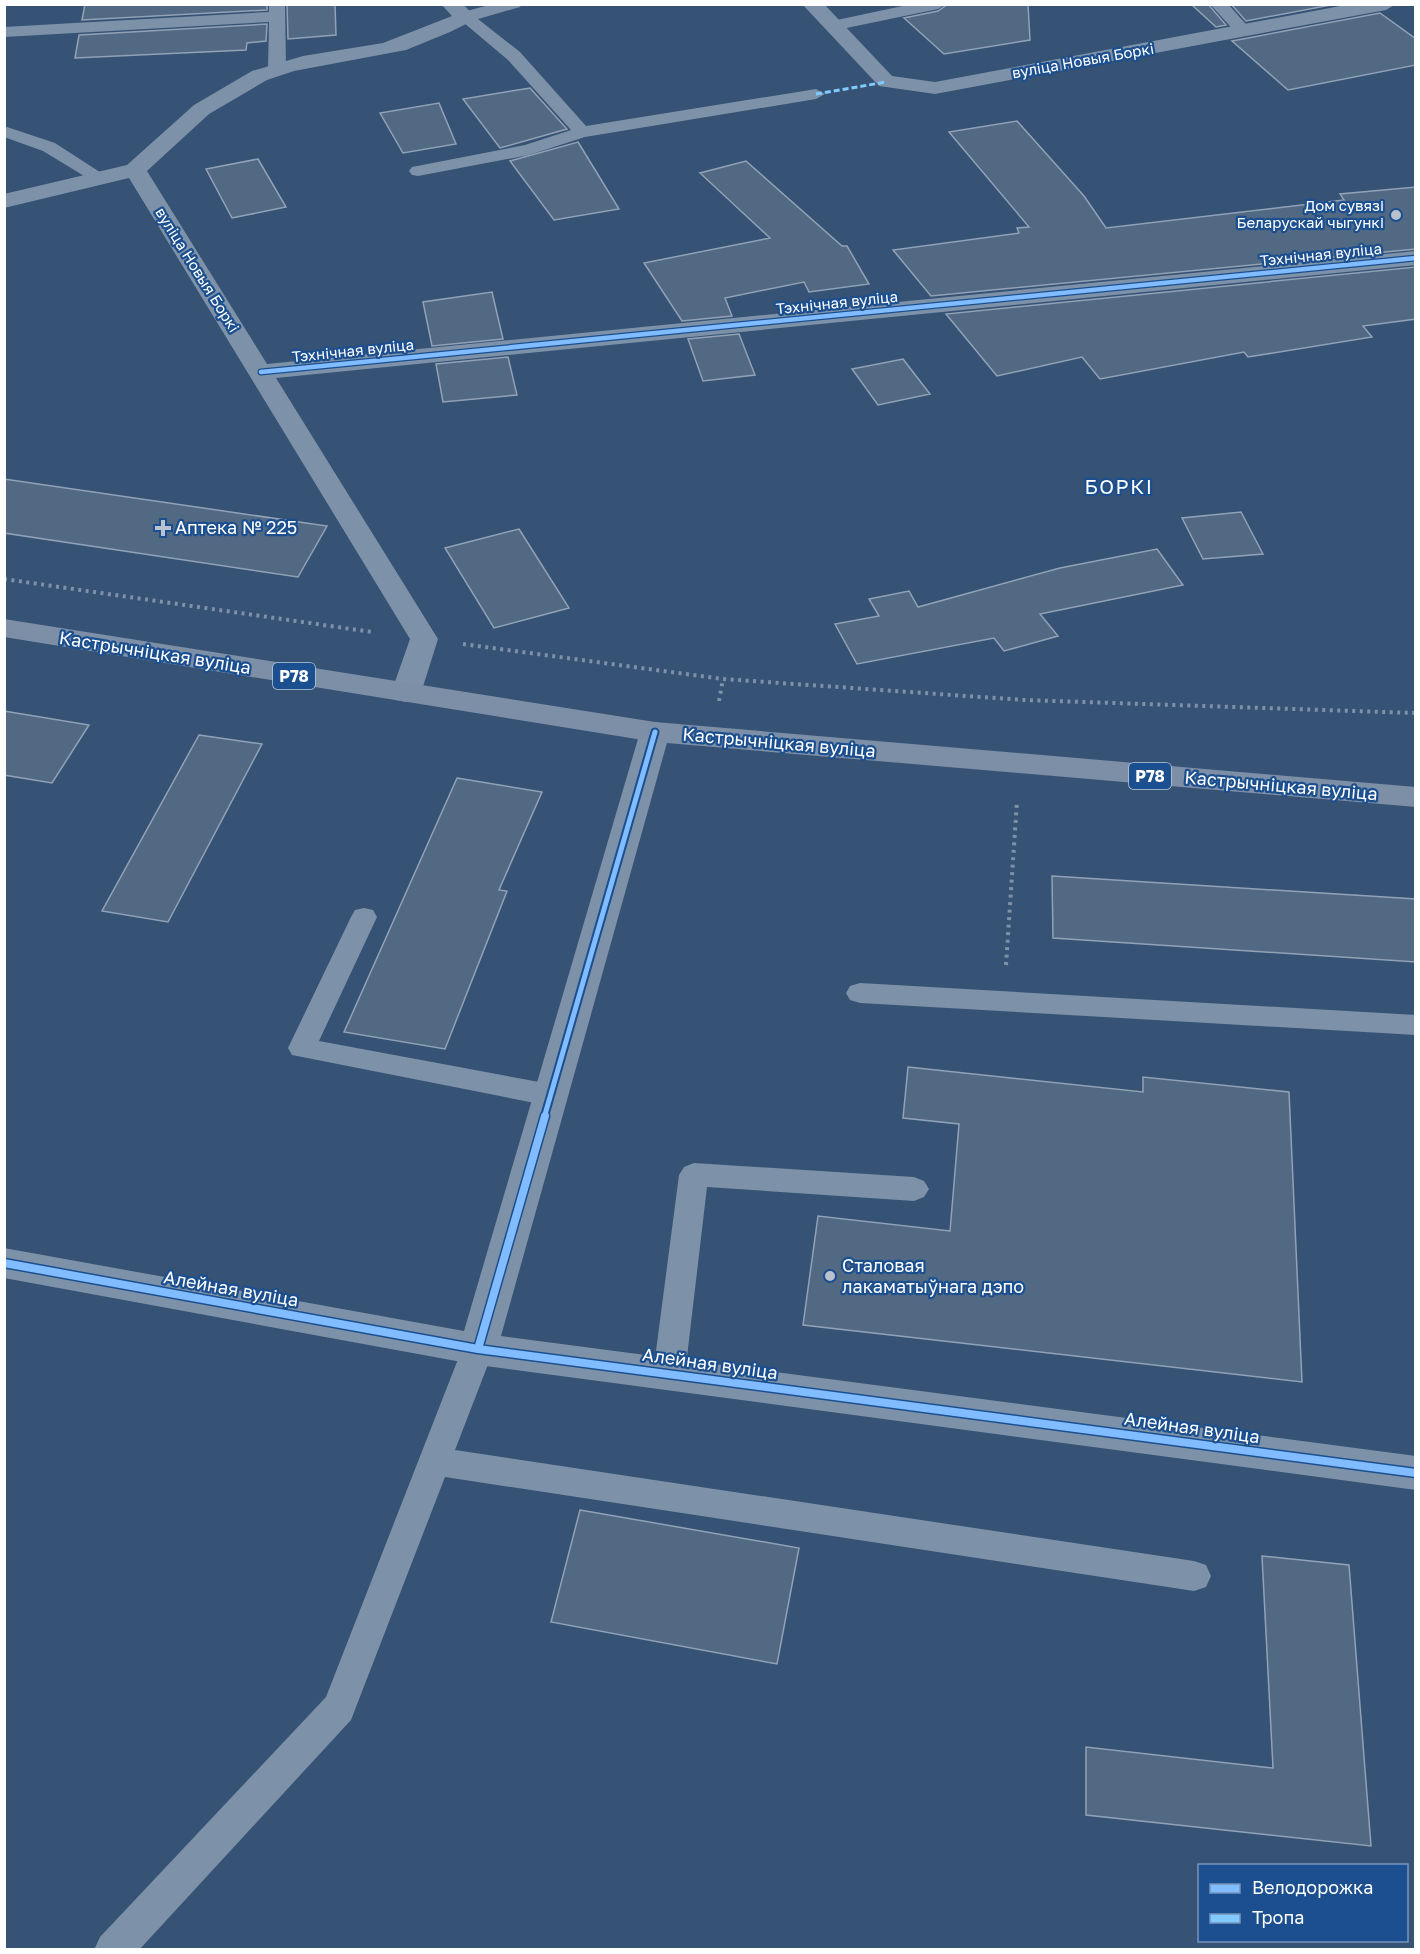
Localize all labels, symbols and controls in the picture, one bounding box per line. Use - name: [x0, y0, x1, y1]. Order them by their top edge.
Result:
- street label: вуліца Новыя Боркі: [1010, 39, 1155, 81]
- place label: Дом сувязі Беларускай чыгункі: [1237, 196, 1384, 231]
- street label: вуліца Новыя Боркі: [152, 204, 244, 335]
- marker: Дом сувязі Беларускай чыгункі: [1389, 208, 1403, 222]
- street label: Тэхнічная вуліца: [1259, 239, 1383, 269]
- street label: Тэхнічная вуліца: [775, 287, 899, 317]
- street label: Тэхнічная вуліца: [291, 335, 415, 365]
- district label: БОРКІ: [1085, 474, 1153, 498]
- place label: Аптека № 225: [175, 516, 297, 538]
- marker: Аптека № 225: [156, 521, 170, 535]
- street label: Кастрычніцкая вуліца: [58, 626, 253, 678]
- road number: Р78: [273, 663, 315, 689]
- street label: Кастрычніцкая вуліца: [682, 723, 877, 761]
- road number: Р78: [1129, 763, 1171, 789]
- street label: Кастрычніцкая вуліца: [1184, 766, 1379, 804]
- place label: Сталовая лакаматыўнага дэпо: [842, 1254, 1024, 1297]
- street label: Алейная вуліца: [162, 1265, 300, 1311]
- marker: Сталовая лакаматыўнага дэпо: [823, 1269, 837, 1283]
- street label: Алейная вуліца: [641, 1343, 779, 1383]
- street label: Алейная вуліца: [1123, 1407, 1261, 1447]
- legend: [1198, 1864, 1408, 1942]
- text: Велодорожка: [1252, 1876, 1373, 1898]
- text: Тропа: [1252, 1906, 1304, 1928]

